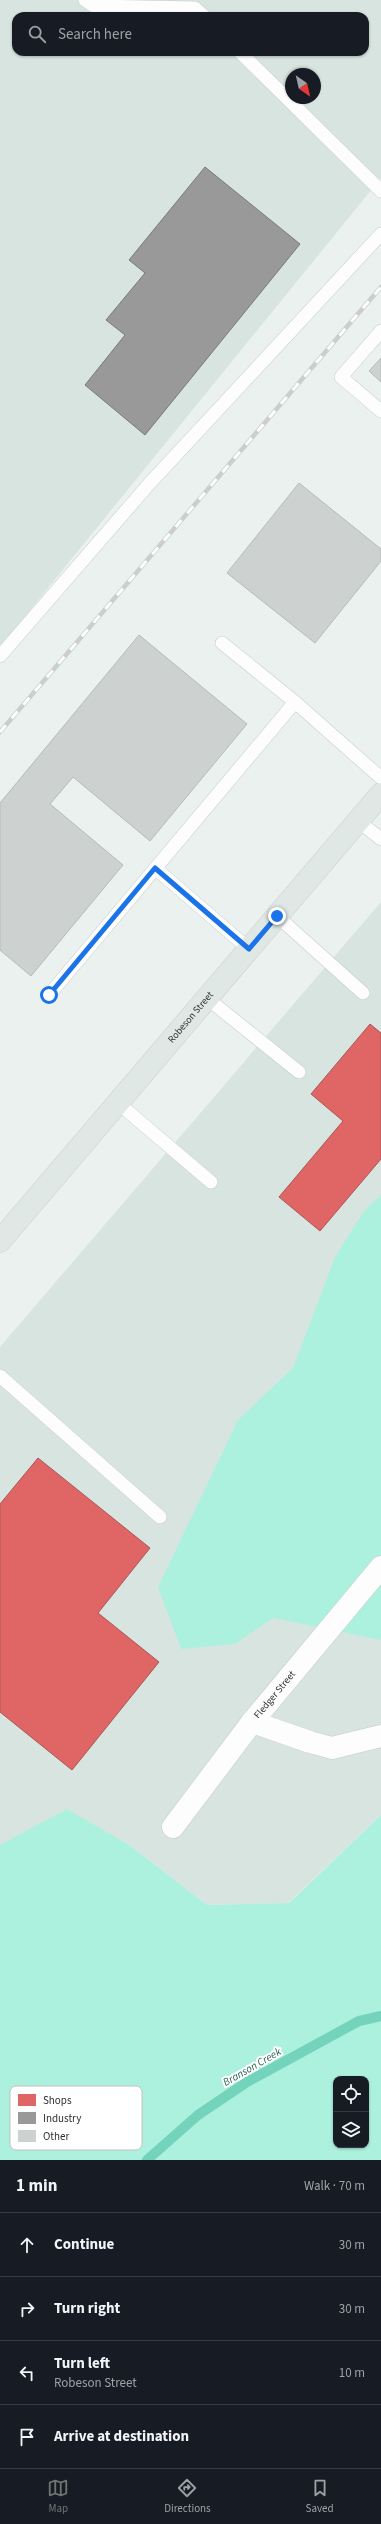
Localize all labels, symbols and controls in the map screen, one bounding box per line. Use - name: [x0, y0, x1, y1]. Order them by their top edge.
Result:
- search box: [12, 12, 369, 56]
- icon: search: [26, 23, 48, 45]
- text: Search here: [58, 24, 132, 45]
- north arrow: [285, 68, 321, 104]
- route end: [268, 907, 286, 925]
- route start: [40, 986, 58, 1004]
- street label: Robeson Street: [165, 988, 217, 1046]
- street label: Fledger Street: [251, 1667, 299, 1722]
- water label: Branson Creek: [220, 2044, 285, 2090]
- map controls: [333, 2076, 369, 2148]
- button: locate: [333, 2076, 369, 2112]
- legend: [10, 2086, 142, 2150]
- text: Shops: [43, 2093, 72, 2108]
- text: Industry: [43, 2111, 81, 2126]
- button: layers: [333, 2112, 369, 2148]
- text: Other: [43, 2129, 69, 2144]
- text: 1 min: [16, 2174, 57, 2198]
- text: Walk · 70 m: [304, 2177, 365, 2195]
- icon: ahead: [16, 2234, 38, 2256]
- text: Continue: [54, 2234, 114, 2255]
- text: 30 m: [339, 2236, 365, 2254]
- icon: right: [16, 2298, 38, 2320]
- text: Turn right: [54, 2298, 120, 2319]
- text: 30 m: [339, 2300, 365, 2318]
- text: Turn left: [54, 2353, 110, 2374]
- icon: left: [16, 2362, 38, 2384]
- text: 10 m: [339, 2364, 365, 2382]
- text: Robeson Street: [54, 2374, 137, 2392]
- icon: arrive: [16, 2426, 38, 2448]
- text: Arrive at destination: [54, 2426, 189, 2447]
- tab: Map: [47, 2477, 69, 2516]
- tab: Directions: [164, 2477, 211, 2516]
- tab: Saved: [306, 2477, 334, 2516]

